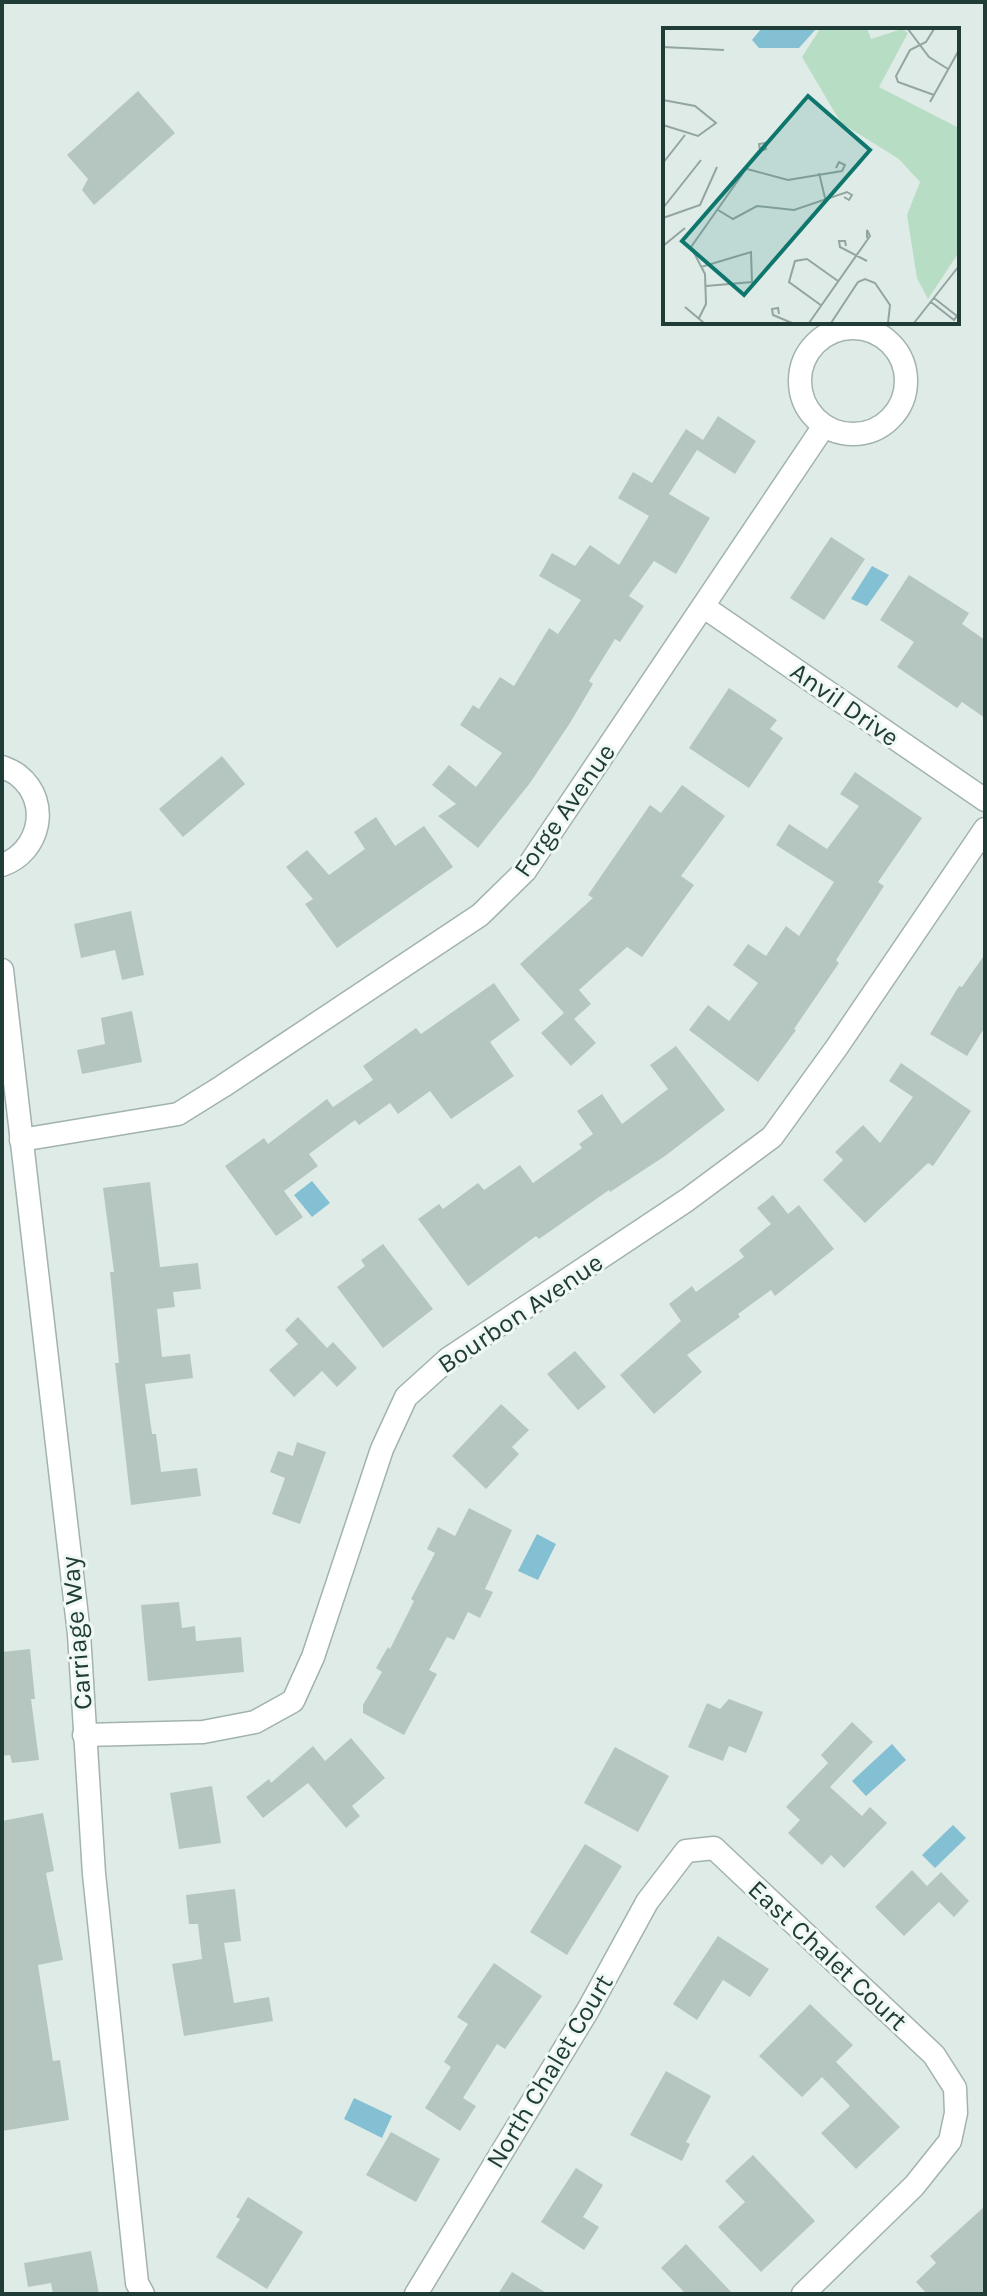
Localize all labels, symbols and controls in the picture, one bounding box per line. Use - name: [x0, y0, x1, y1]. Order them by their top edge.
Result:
- inset map: [663, 28, 959, 324]
- street label: Anvil Drive: [784, 656, 905, 753]
- street label: Forge Avenue: [507, 738, 622, 883]
- street label: Bourbon Avenue: [432, 1247, 609, 1380]
- street label: Carriage Way: [54, 1555, 99, 1711]
- street label: East Chalet Court: [742, 1874, 914, 2037]
- street label: North Chalet Court: [479, 1969, 620, 2174]

